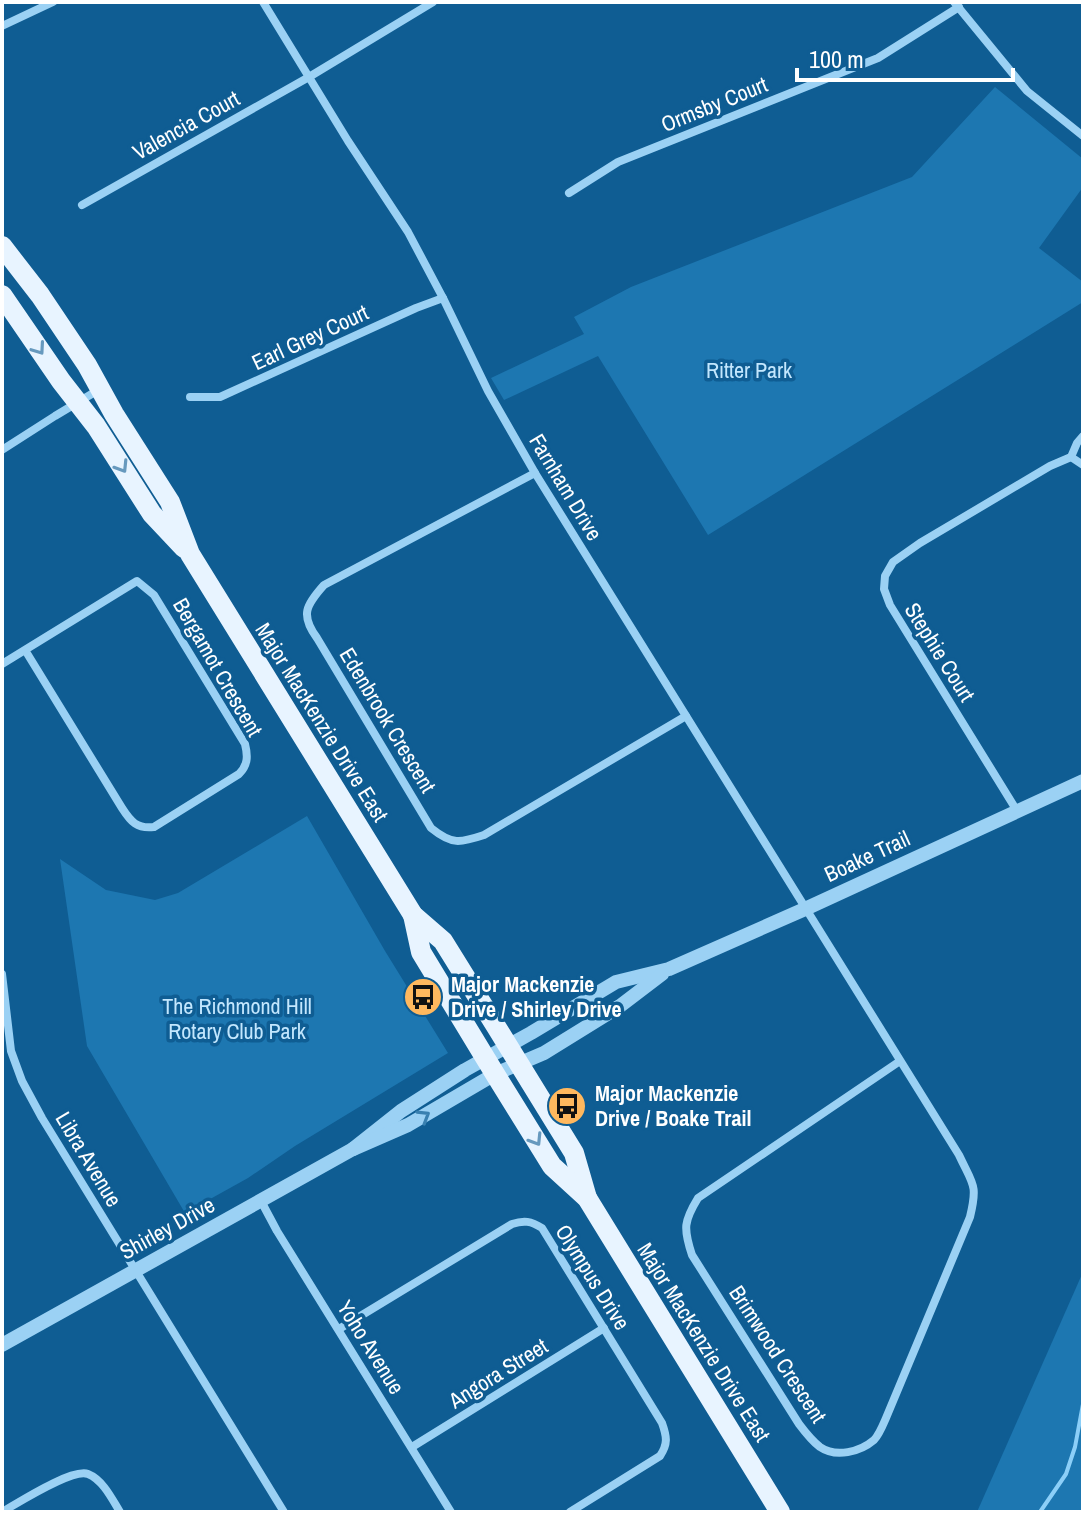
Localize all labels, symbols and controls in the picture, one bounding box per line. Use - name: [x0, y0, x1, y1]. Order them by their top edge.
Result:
- scale bar: [797, 32, 1013, 82]
- text: 100 m: [809, 43, 864, 75]
- street label: Ormsby Court: [656, 69, 772, 139]
- street label: Valencia Court: [127, 83, 245, 167]
- street label: Earl Grey Court: [247, 297, 373, 377]
- one-way arrow: [29, 341, 44, 355]
- park label: Ritter Park: [706, 355, 793, 385]
- street label: Farnham Drive: [522, 428, 610, 546]
- one-way arrow: [112, 458, 127, 472]
- street label: Bergamot Crescent: [166, 592, 270, 742]
- street label: Stephie Court: [898, 597, 982, 707]
- street label: Major MacKenzie Drive East: [248, 617, 396, 827]
- street label: Edenbrook Crescent: [333, 642, 443, 798]
- street label: Boake Trail: [819, 823, 915, 889]
- place label: Major Mackenzie Drive / Shirley Drive: [451, 969, 621, 1024]
- bus stop icon: Major Mackenzie Drive / Shirley Drive: [402, 976, 444, 1018]
- park label: The Richmond Hill Rotary Club Park: [162, 991, 312, 1046]
- place label: Major Mackenzie Drive / Boake Trail: [595, 1078, 751, 1133]
- bus stop icon: Major Mackenzie Drive / Boake Trail: [546, 1085, 588, 1127]
- street label: Libra Avenue: [49, 1106, 129, 1212]
- one-way arrow: [415, 1110, 430, 1126]
- one-way arrow: [526, 1131, 541, 1145]
- street label: Shirley Drive: [114, 1190, 220, 1266]
- street label: Olympus Drive: [549, 1218, 637, 1336]
- street label: Major MacKenzie Drive East: [630, 1237, 778, 1447]
- street label: Brimwood Crescent: [722, 1279, 834, 1429]
- street label: Yoho Avenue: [330, 1294, 412, 1400]
- street label: Angora Street: [442, 1331, 553, 1416]

